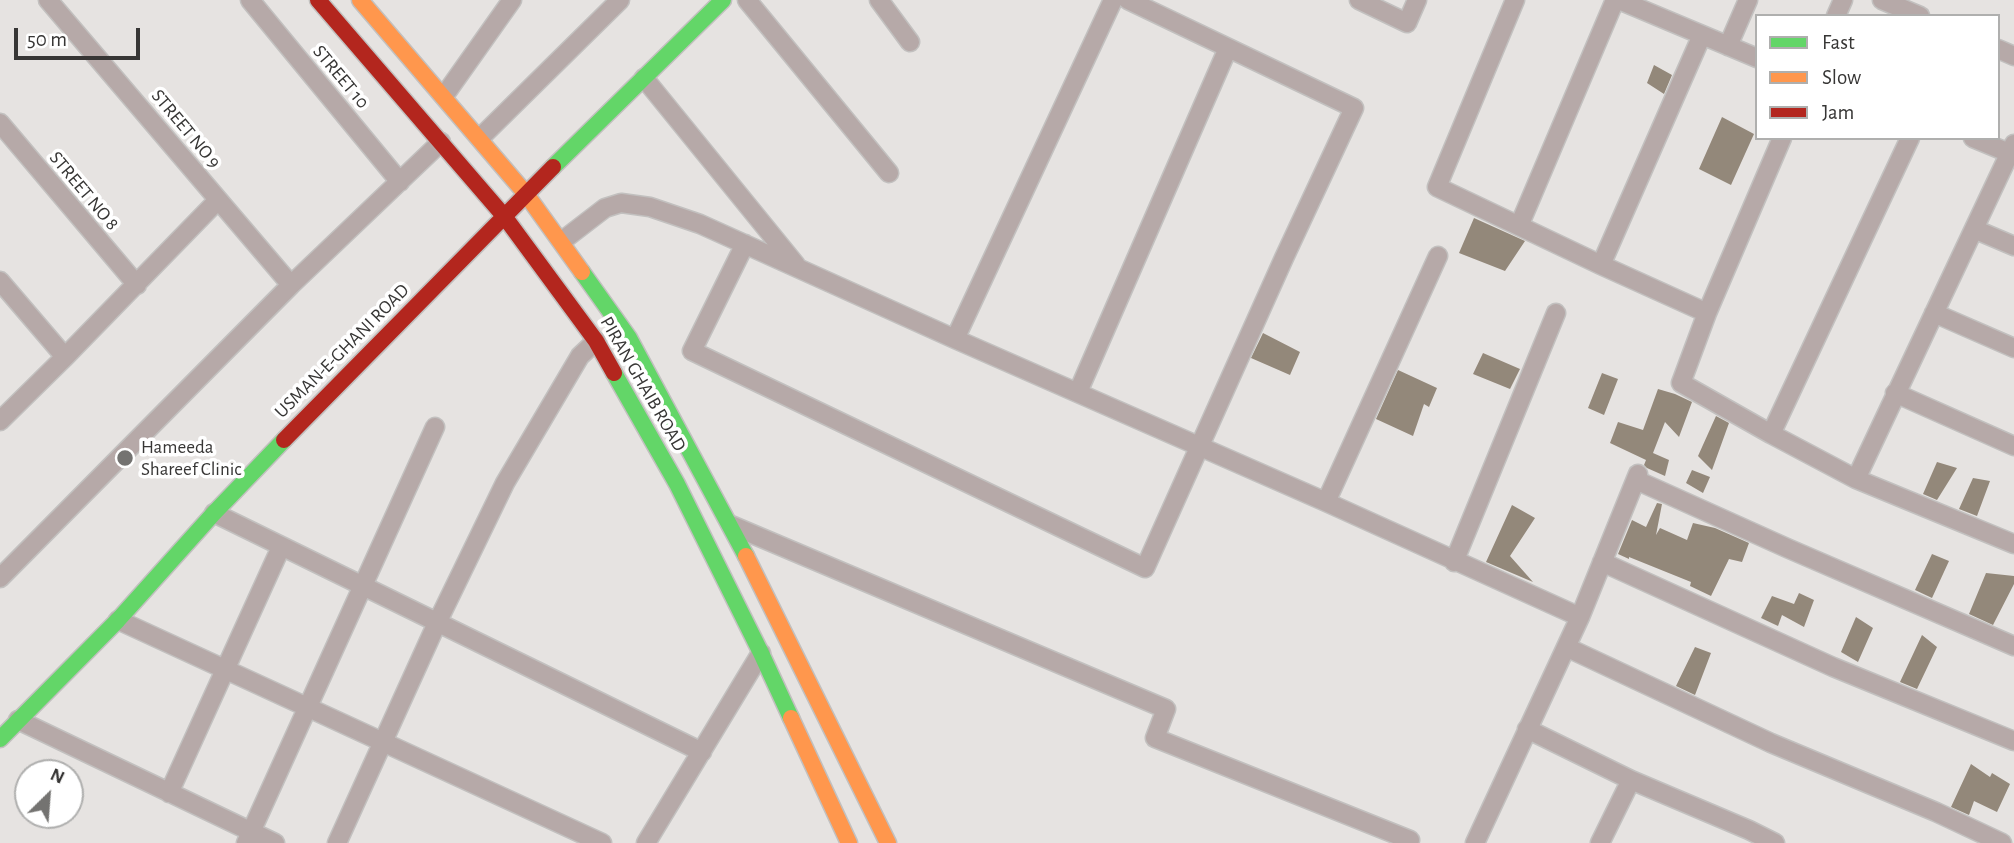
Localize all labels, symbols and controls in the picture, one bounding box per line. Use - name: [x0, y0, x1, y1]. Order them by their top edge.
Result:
- scale bar: [18, 14, 144, 58]
- legend: [1755, 14, 2000, 140]
- text: 50 m: [27, 29, 67, 50]
- text: Fast: [1822, 32, 1855, 53]
- street label: STREET 10: [308, 41, 374, 113]
- text: Slow: [1822, 67, 1861, 88]
- street label: STREET NO 9: [146, 85, 226, 173]
- text: Jam: [1822, 102, 1854, 123]
- street label: STREET NO 8: [44, 147, 124, 235]
- street label: USMAN-E-GHANI ROAD: [270, 279, 414, 423]
- street label: PIRAN GHAIB ROAD: [595, 313, 691, 455]
- place label: Hameeda Shareef Clinic: [141, 436, 242, 480]
- marker: Hameeda Shareef Clinic: [115, 448, 135, 468]
- north arrow: [14, 759, 84, 829]
- text: N: [47, 765, 67, 788]

